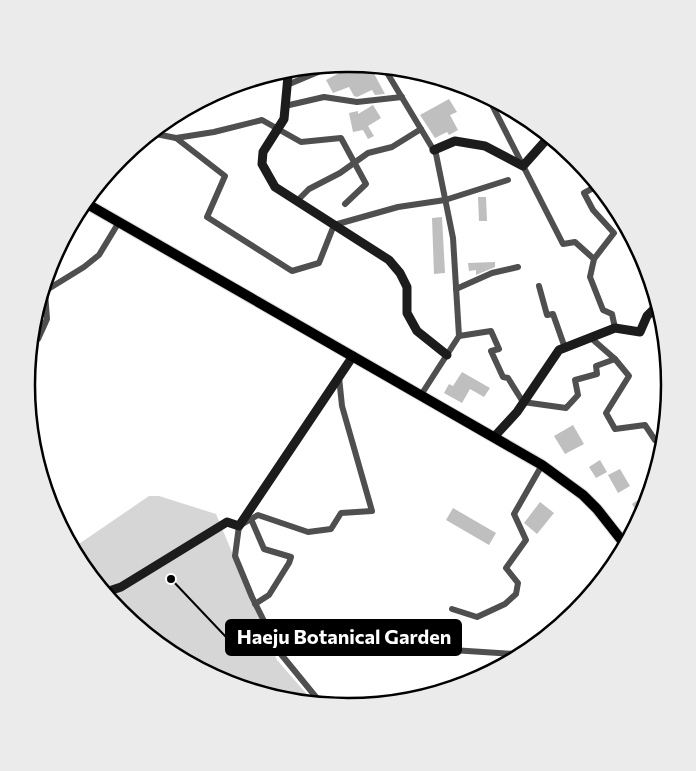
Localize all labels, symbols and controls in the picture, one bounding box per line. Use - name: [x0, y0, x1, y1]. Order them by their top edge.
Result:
- callout: Haeju Botanical Garden: [226, 620, 461, 655]
- text: Haeju Botanical Garden: [237, 624, 451, 648]

